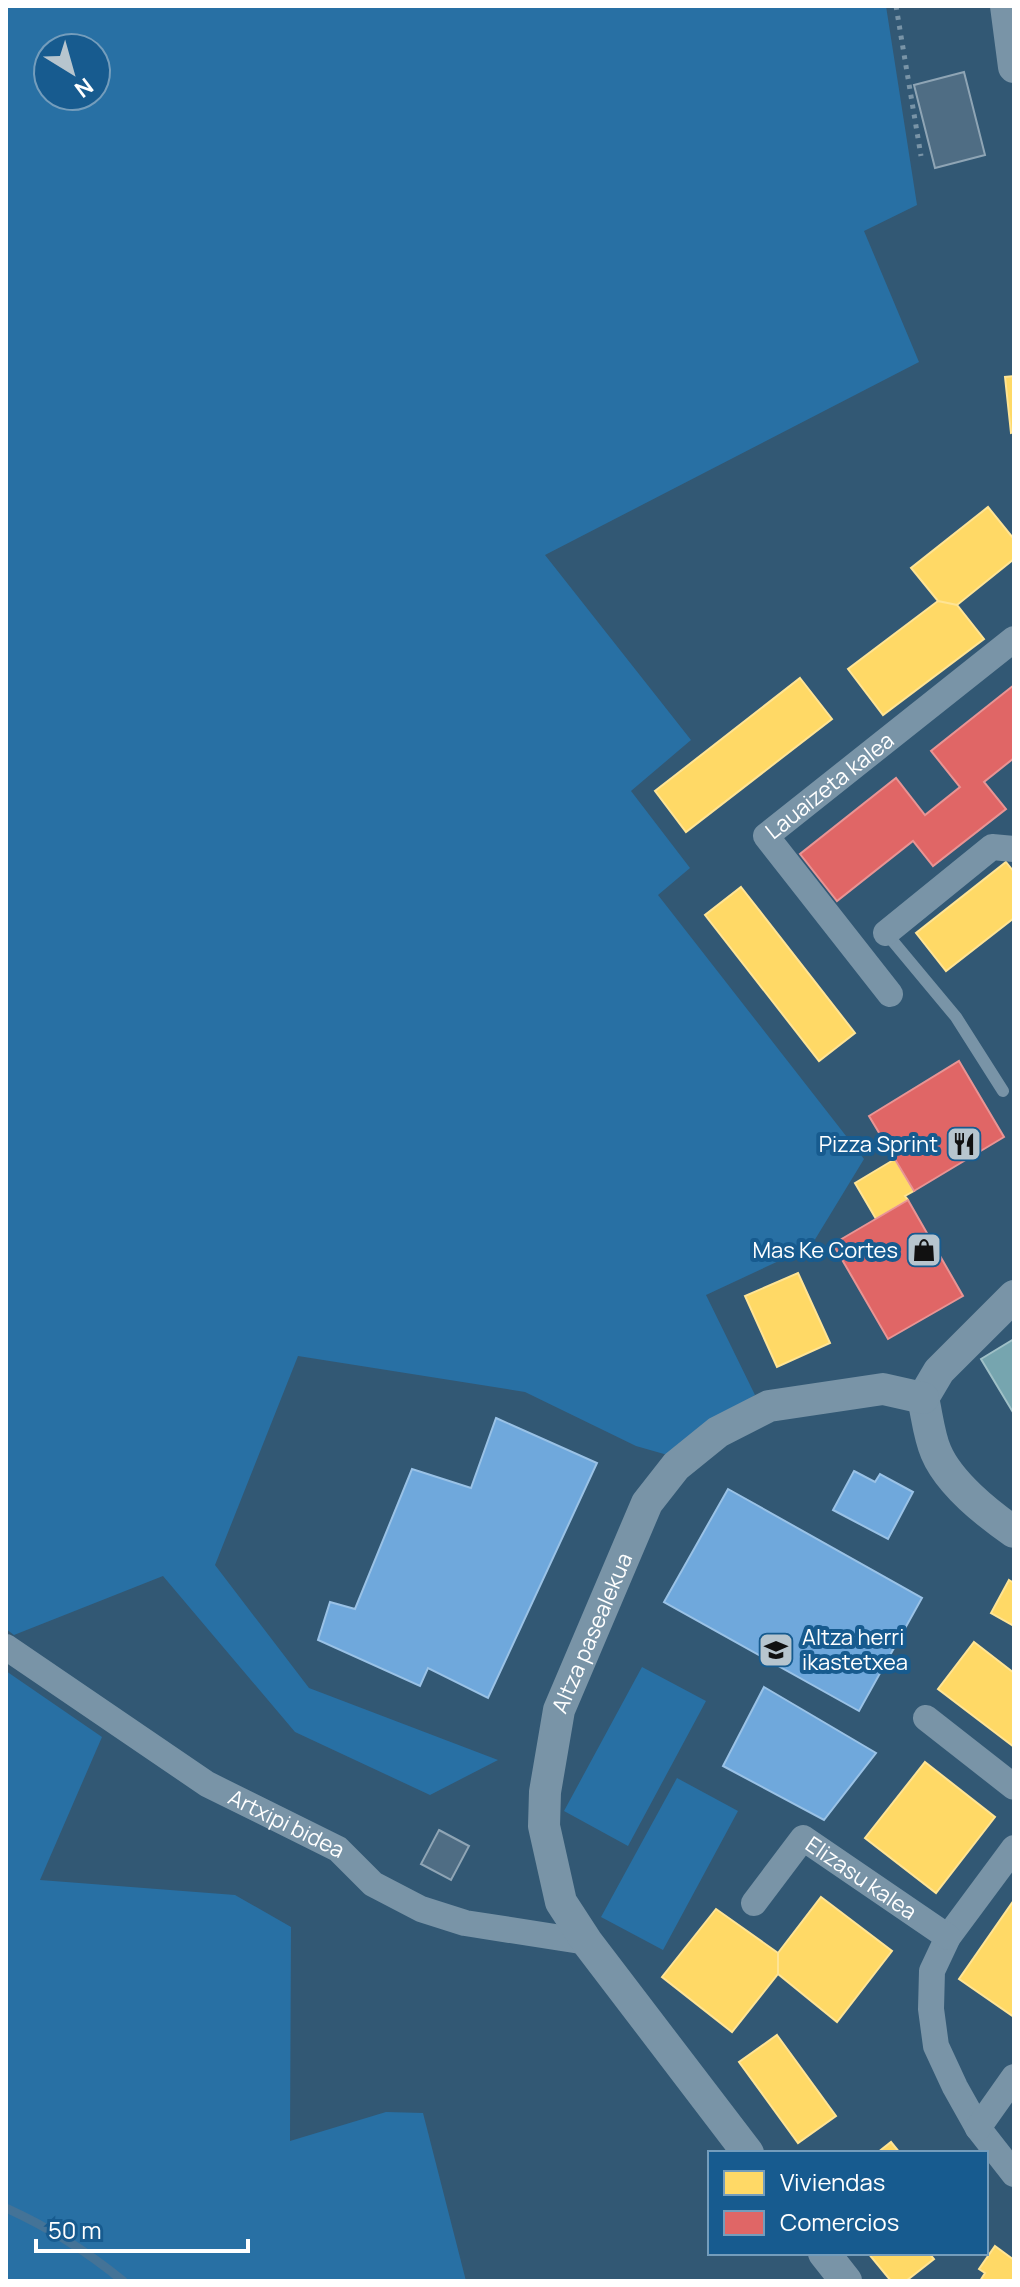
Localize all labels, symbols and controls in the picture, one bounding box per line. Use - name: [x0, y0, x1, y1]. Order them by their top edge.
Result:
- north arrow: [32, 32, 112, 112]
- text: N: [69, 71, 99, 105]
- street label: Lauaizeta kalea: [759, 725, 900, 846]
- restaurant icon: Pizza Sprint: [945, 1125, 983, 1163]
- place label: Pizza Sprint: [819, 1129, 938, 1159]
- shop icon: Mas Ke Cortes: [905, 1231, 943, 1269]
- place label: Mas Ke Cortes: [752, 1235, 898, 1265]
- street label: Altza pasealekua: [544, 1548, 639, 1718]
- place label: Altza herri ikastetxea: [802, 1622, 908, 1677]
- school or university icon: Altza herri ikastetxea: [757, 1631, 795, 1669]
- street label: Artxipi bidea: [223, 1782, 350, 1865]
- street label: Elizasu kalea: [800, 1829, 923, 1926]
- legend: [708, 2151, 988, 2255]
- text: Viviendas: [780, 2165, 885, 2198]
- scale bar: [36, 2203, 248, 2253]
- text: Comercios: [780, 2205, 899, 2238]
- text: 50 m: [48, 2213, 102, 2246]

